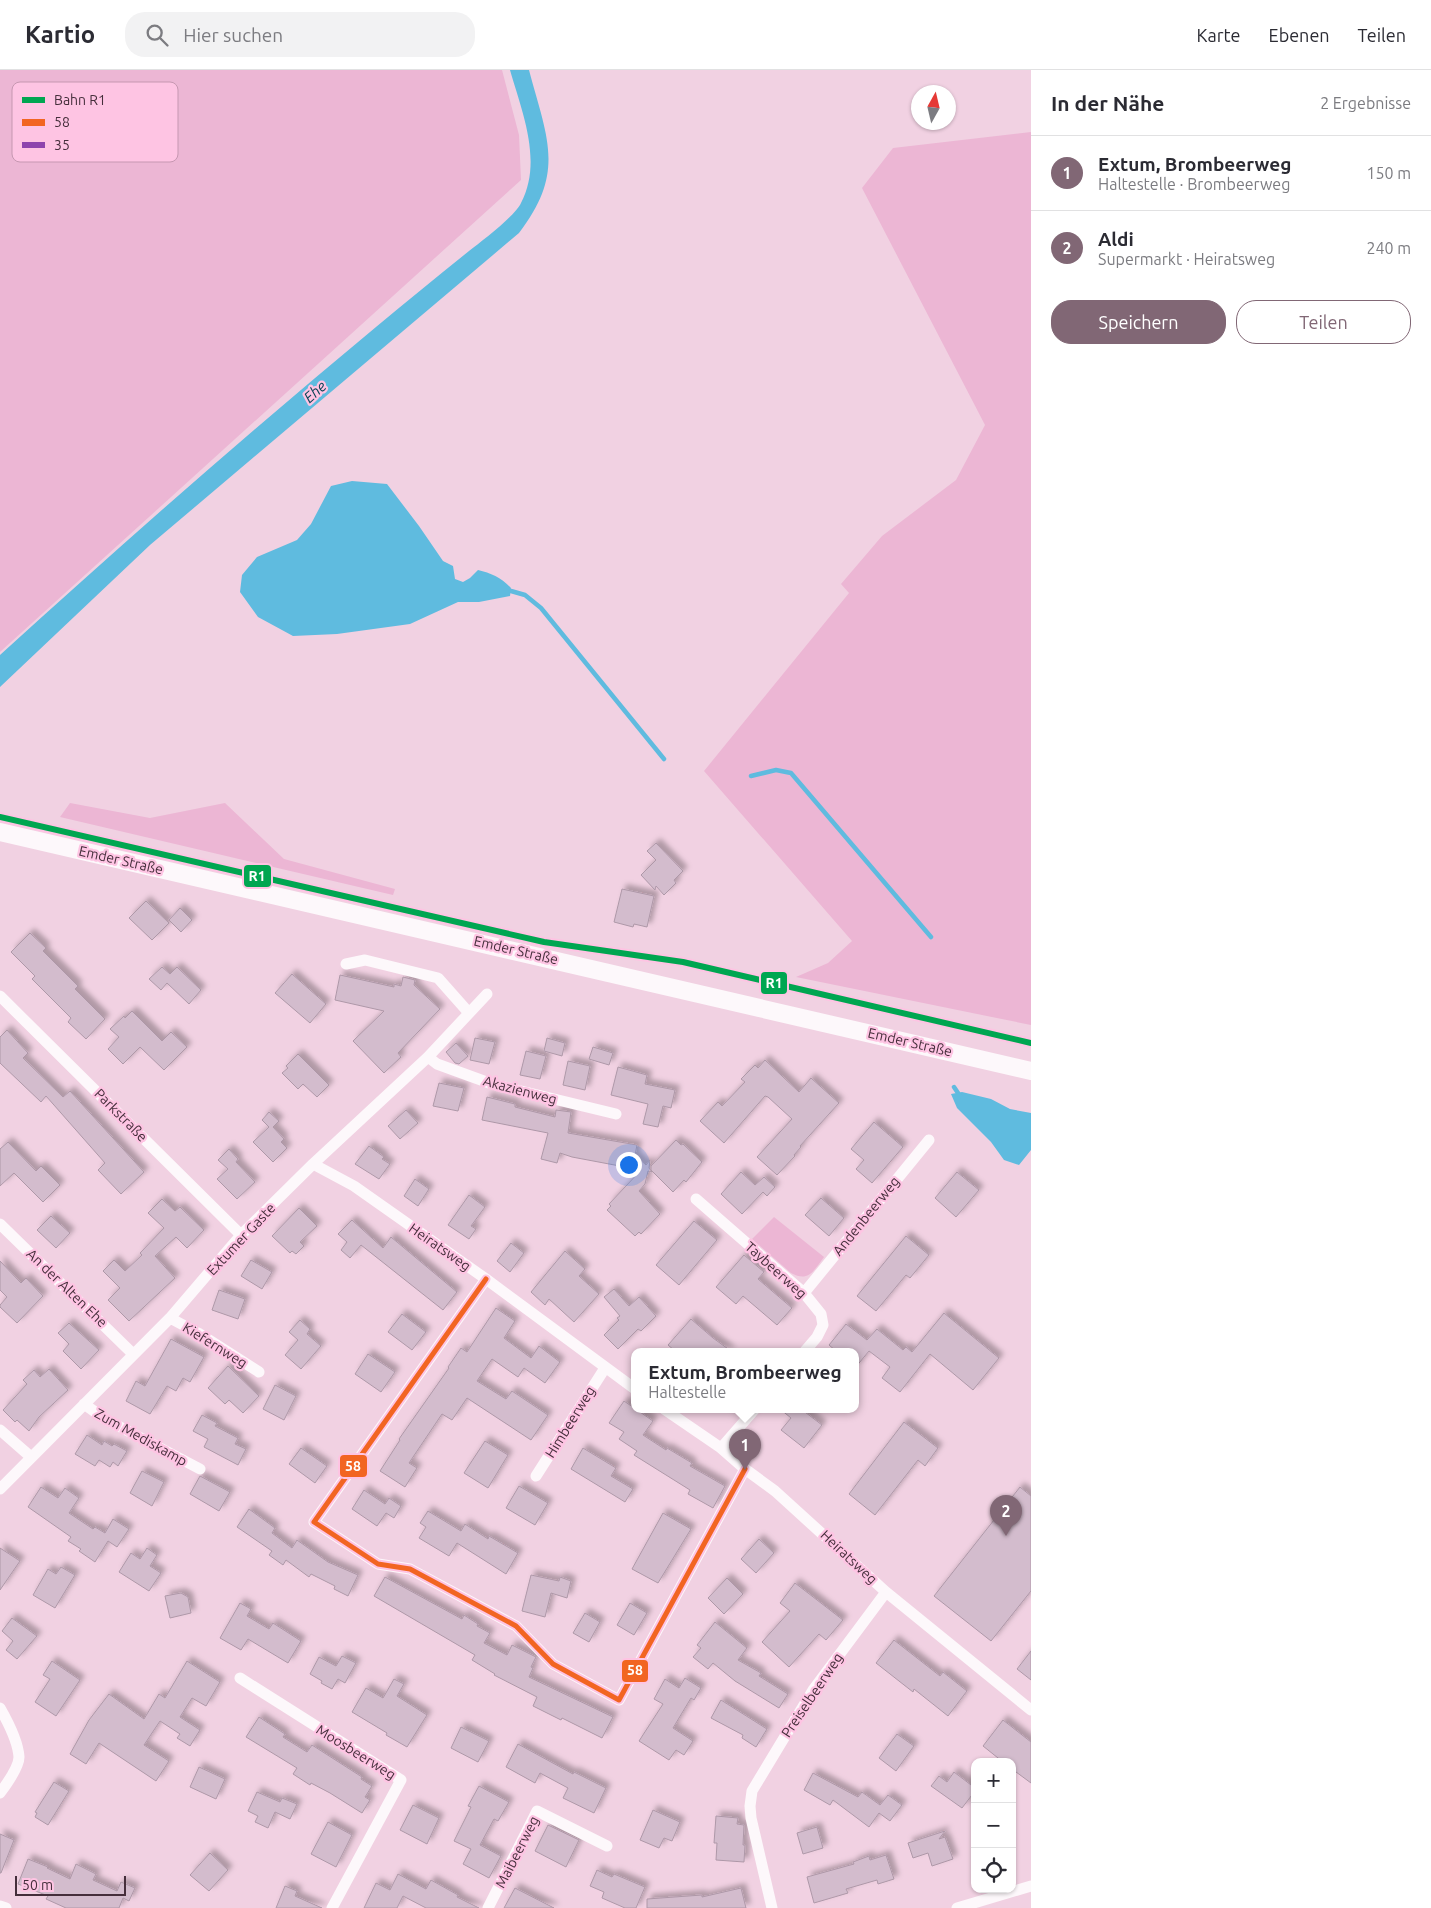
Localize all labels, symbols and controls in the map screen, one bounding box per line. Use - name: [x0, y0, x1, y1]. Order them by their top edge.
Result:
- search box: [125, 12, 475, 57]
- text: Kartio: [25, 21, 95, 48]
- icon: search: [143, 21, 171, 49]
- text: Hier suchen: [183, 24, 283, 46]
- text: Karte: [1197, 25, 1241, 45]
- text: Ebenen: [1269, 25, 1330, 45]
- text: Teilen: [1358, 25, 1406, 45]
- legend: [12, 82, 178, 162]
- north arrow: [911, 85, 956, 130]
- text: In der Nähe: [1051, 91, 1164, 115]
- text: Bahn R1: [54, 92, 106, 108]
- text: 2 Ergebnisse: [1320, 94, 1411, 112]
- text: 58: [54, 114, 70, 130]
- text: 35: [54, 137, 70, 153]
- text: Extum, Brombeerweg: [1098, 153, 1291, 175]
- text: 1: [1062, 164, 1072, 182]
- text: 150 m: [1366, 164, 1411, 182]
- text: Haltestelle · Brombeerweg: [1098, 175, 1290, 193]
- text: Aldi: [1098, 228, 1134, 250]
- text: 2: [1062, 239, 1072, 257]
- text: 240 m: [1366, 239, 1411, 257]
- text: Supermarkt · Heiratsweg: [1098, 250, 1275, 268]
- button: Speichern: [1051, 300, 1226, 344]
- button: Teilen: [1236, 300, 1411, 344]
- water label: Ehe: [300, 377, 330, 406]
- street label: Emder Straße: [77, 843, 165, 877]
- line badge: R1: [243, 864, 272, 888]
- text: R1: [248, 868, 266, 884]
- street label: Emder Straße: [472, 933, 560, 967]
- line badge: R1: [760, 971, 788, 995]
- text: R1: [765, 975, 783, 991]
- street label: Emder Straße: [866, 1025, 954, 1059]
- street label: Akazienweg: [481, 1072, 559, 1108]
- street label: Parkstraße: [91, 1085, 151, 1145]
- your location: [616, 1152, 642, 1178]
- street label: Andenbeerweg: [829, 1173, 903, 1259]
- street label: Extumer Gaste: [204, 1200, 278, 1278]
- street label: Heiratsweg: [406, 1220, 474, 1274]
- street label: Taybeerweg: [742, 1238, 810, 1302]
- street label: An der Alten Ehe: [24, 1246, 110, 1330]
- street label: Kiefernweg: [180, 1319, 250, 1371]
- popup: [631, 1348, 859, 1413]
- text: Extum, Brombeerweg: [648, 1361, 842, 1383]
- street label: Himbeerweg: [542, 1383, 598, 1461]
- text: Haltestelle: [648, 1383, 726, 1401]
- street label: Zum Mediskamp: [92, 1405, 190, 1469]
- pin: 1: [729, 1429, 761, 1470]
- line badge: 58: [339, 1454, 368, 1478]
- text: 58: [345, 1458, 361, 1474]
- pin: 2: [990, 1495, 1022, 1536]
- street label: Heiratsweg: [817, 1527, 881, 1587]
- street label: Preiselbeerweg: [778, 1650, 846, 1740]
- line badge: 58: [621, 1659, 649, 1683]
- text: 58: [627, 1662, 643, 1678]
- street label: Moosbeerweg: [313, 1721, 399, 1783]
- map controls: [971, 1758, 1016, 1893]
- button: +: [971, 1758, 1016, 1803]
- button: −: [971, 1803, 1016, 1848]
- street label: Maibeerweg: [492, 1813, 542, 1891]
- button: locate: [971, 1848, 1016, 1893]
- scale bar: [15, 1873, 126, 1896]
- text: 50 m: [22, 1877, 53, 1893]

